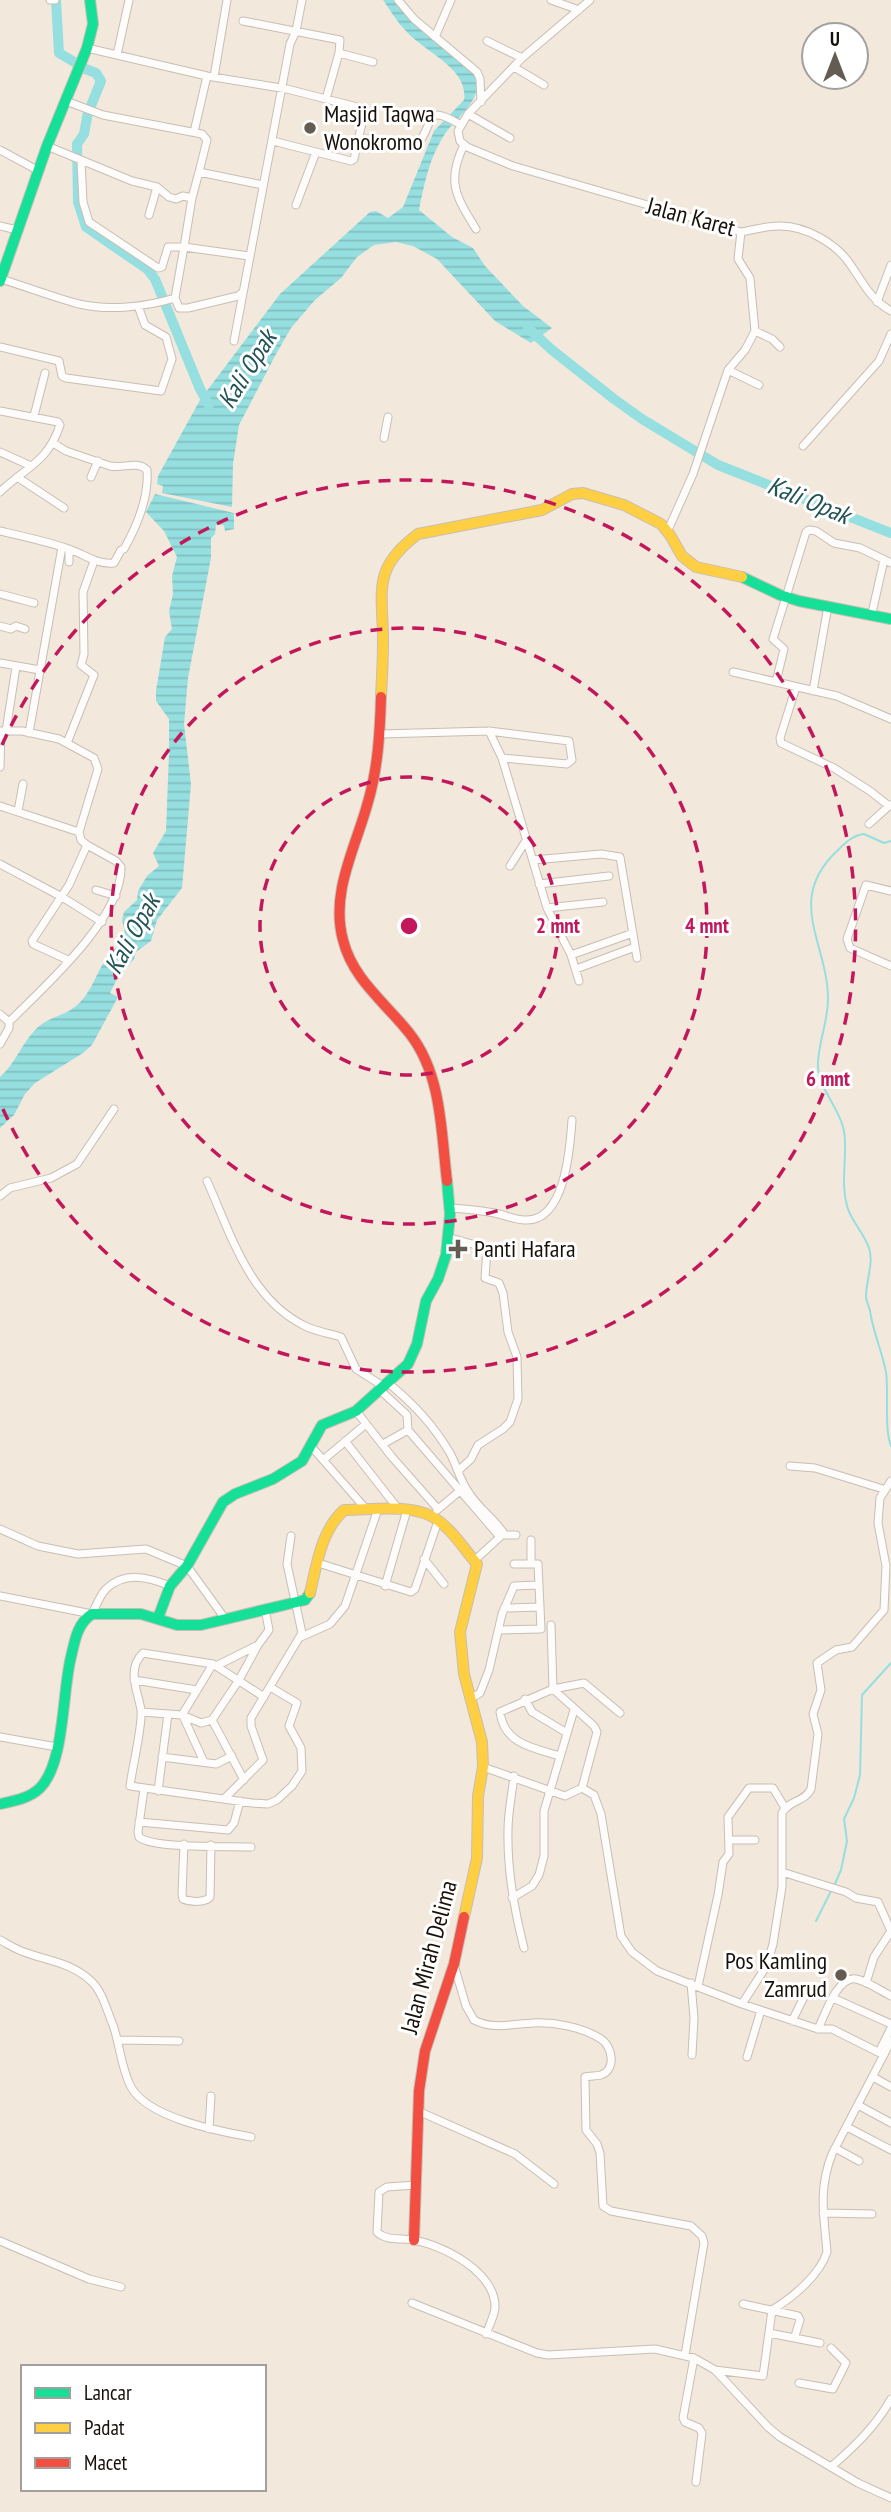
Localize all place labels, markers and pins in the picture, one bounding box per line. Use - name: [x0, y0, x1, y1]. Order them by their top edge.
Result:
- place label: Masjid Taqwa Wonokromo: [324, 98, 435, 157]
- marker: Masjid Taqwa Wonokromo: [302, 120, 318, 136]
- centre of rings: [397, 914, 421, 938]
- place label: Panti Hafara: [474, 1233, 576, 1264]
- marker: Panti Hafara: [448, 1239, 468, 1259]
- place label: Pos Kamling Zamrud: [725, 1945, 827, 2004]
- marker: Pos Kamling Zamrud: [833, 1967, 849, 1983]

